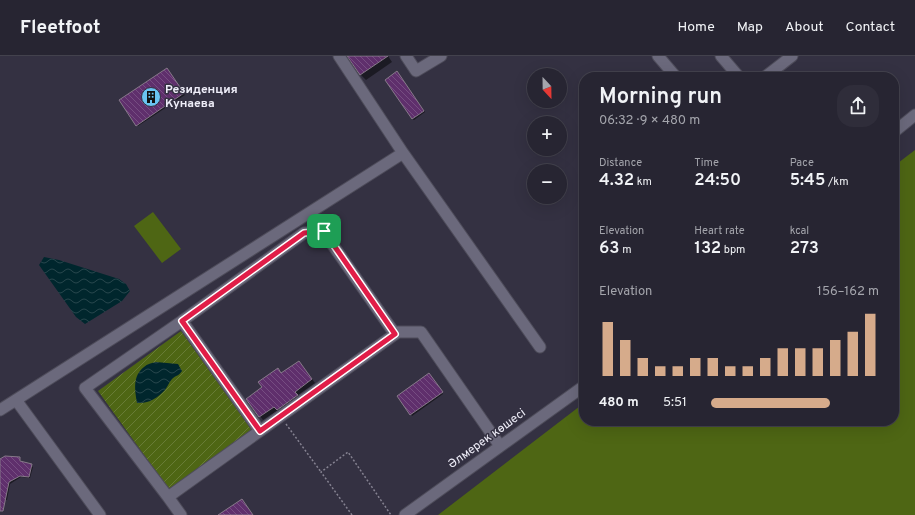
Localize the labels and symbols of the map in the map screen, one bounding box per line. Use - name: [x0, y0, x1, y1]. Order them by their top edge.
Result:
- north arrow: [527, 68, 567, 108]
- place label: Резиденция Кунаева: [165, 82, 238, 112]
- building icon: Резиденция Кунаева: [140, 86, 162, 108]
- pin: [307, 214, 341, 248]
- street label: Әлмерек көшесі: [445, 405, 529, 473]

